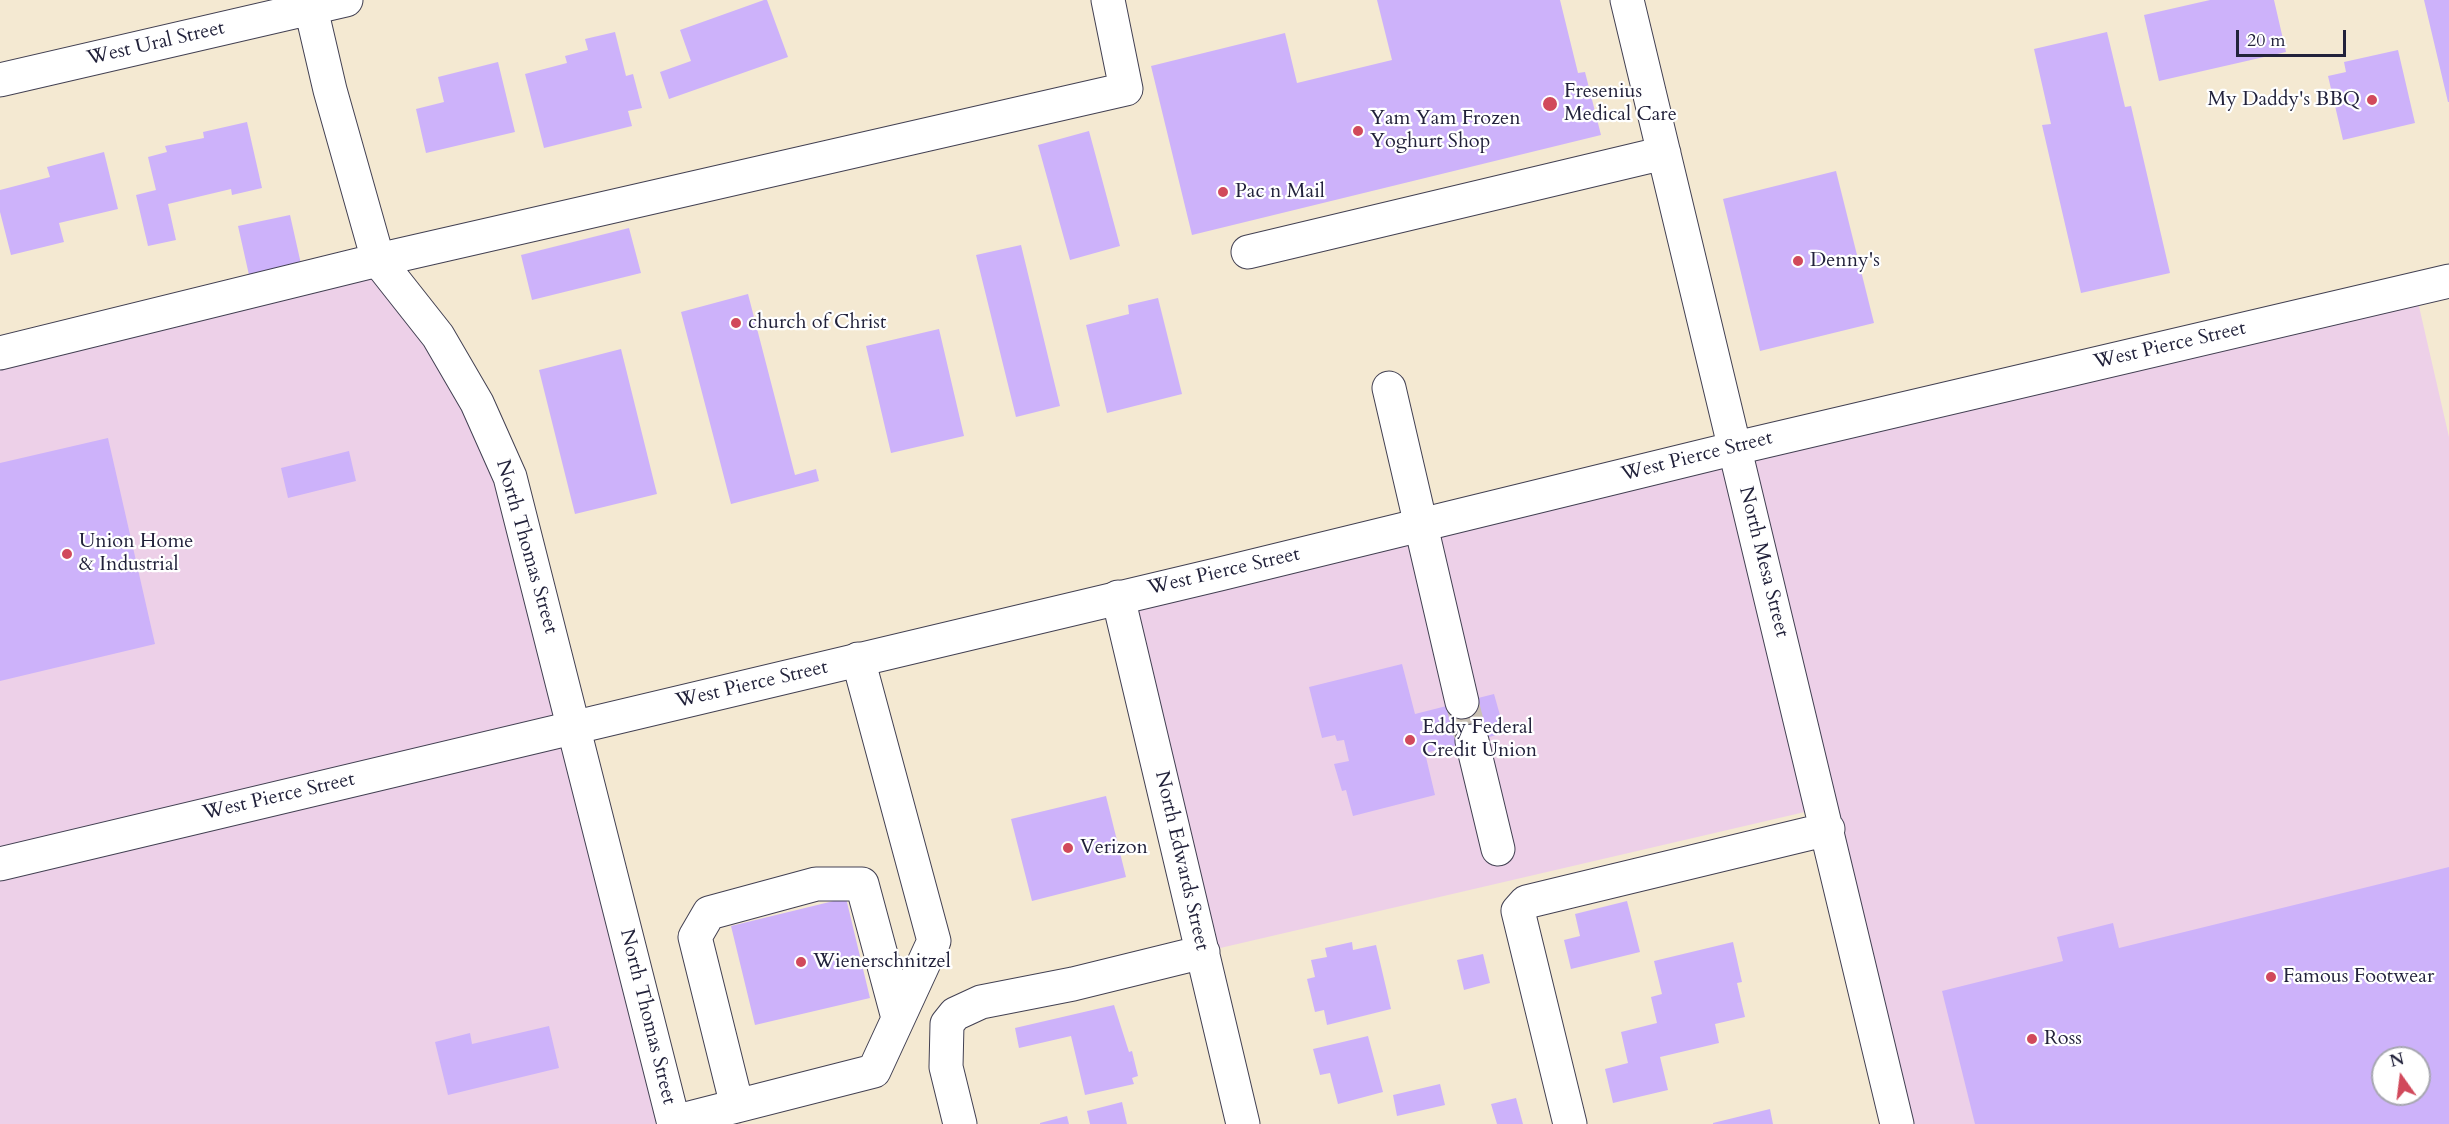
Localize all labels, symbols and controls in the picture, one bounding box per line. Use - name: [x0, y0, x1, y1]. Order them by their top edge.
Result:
- street label: West Ural Street: [85, 17, 227, 71]
- scale bar: [2239, 18, 2348, 56]
- text: 20 m: [2247, 28, 2286, 53]
- place label: Fresenius Medical Care: [1564, 80, 1677, 127]
- place label: My Daddy's BBQ: [2207, 88, 2360, 112]
- marker: My Daddy's BBQ: [2365, 93, 2379, 107]
- marker: Fresenius Medical Care: [1541, 95, 1559, 113]
- place label: Yam Yam Frozen Yoghurt Shop: [1370, 107, 1521, 154]
- marker: Yam Yam Frozen Yoghurt Shop: [1351, 124, 1365, 138]
- place label: Pac n Mail: [1235, 180, 1325, 204]
- marker: Pac n Mail: [1216, 185, 1230, 199]
- place label: Denny's: [1810, 249, 1880, 273]
- marker: Denny's: [1791, 254, 1805, 268]
- place label: church of Christ: [748, 311, 886, 335]
- marker: church of Christ: [729, 316, 743, 330]
- street label: West Pierce Street: [2092, 317, 2248, 375]
- street label: West Pierce Street: [1619, 427, 1775, 487]
- street label: North Thomas Street: [490, 457, 562, 637]
- street label: North Mesa Street: [1733, 484, 1793, 640]
- place label: Union Home & Industrial: [79, 530, 193, 577]
- street label: West Pierce Street: [1146, 543, 1302, 601]
- marker: Union Home & Industrial: [60, 547, 74, 561]
- street label: West Pierce Street: [674, 656, 830, 714]
- place label: Eddy Federal Credit Union: [1422, 716, 1537, 763]
- marker: Eddy Federal Credit Union: [1403, 733, 1417, 747]
- street label: West Pierce Street: [201, 768, 357, 826]
- street label: North Edwards Street: [1149, 769, 1213, 953]
- place label: Verizon: [1080, 836, 1148, 860]
- marker: Verizon: [1061, 841, 1075, 855]
- street label: North Thomas Street: [614, 927, 680, 1107]
- place label: Wienerschnitzel: [813, 950, 951, 974]
- marker: Wienerschnitzel: [794, 955, 808, 969]
- place label: Famous Footwear: [2283, 965, 2434, 989]
- marker: Famous Footwear: [2264, 970, 2278, 984]
- place label: Ross: [2044, 1027, 2082, 1051]
- marker: Ross: [2025, 1032, 2039, 1046]
- north arrow: [2371, 1046, 2431, 1106]
- text: N: [2388, 1048, 2407, 1073]

